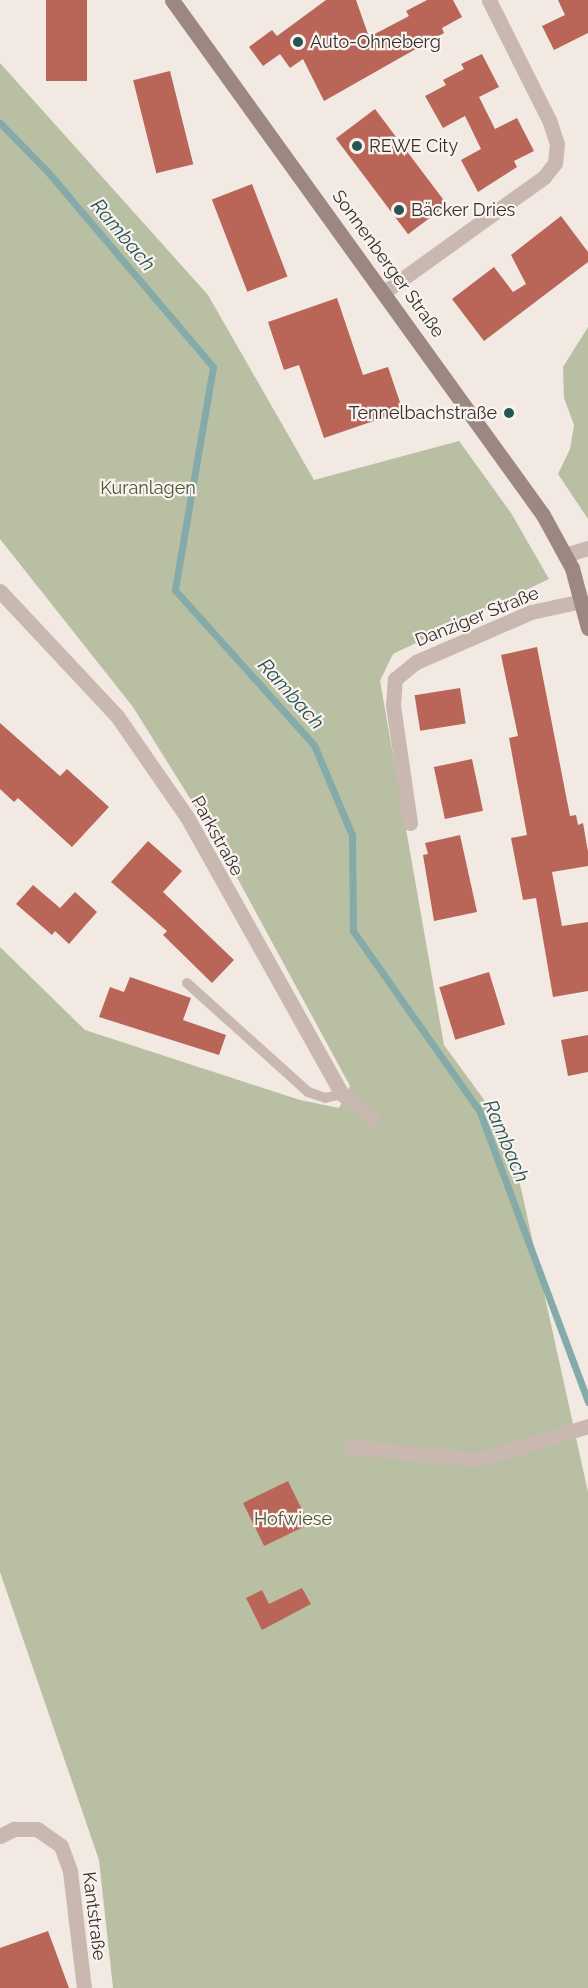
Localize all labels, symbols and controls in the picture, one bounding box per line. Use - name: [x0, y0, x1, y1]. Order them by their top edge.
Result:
- place label: Auto-Ohneberg: [310, 31, 441, 53]
- marker: Auto-Ohneberg: [291, 35, 305, 49]
- place label: REWE City: [369, 135, 458, 157]
- marker: REWE City: [350, 139, 364, 153]
- street label: Sonnenberger Straße: [327, 186, 449, 342]
- water label: Rambach: [86, 194, 160, 276]
- place label: Bäcker Dries: [411, 199, 516, 221]
- marker: Bäcker Dries: [392, 203, 406, 217]
- place label: Tennelbachstraße: [348, 402, 497, 424]
- marker: Tennelbachstraße: [502, 406, 516, 420]
- park label: Kuranlagen: [100, 477, 196, 499]
- street label: Danziger Straße: [412, 582, 542, 652]
- water label: Rambach: [253, 654, 329, 734]
- street label: Parkstraße: [186, 792, 248, 880]
- water label: Rambach: [478, 1096, 534, 1186]
- park label: Hofwiese: [254, 1508, 332, 1530]
- street label: Kantstraße: [78, 1870, 110, 1962]

